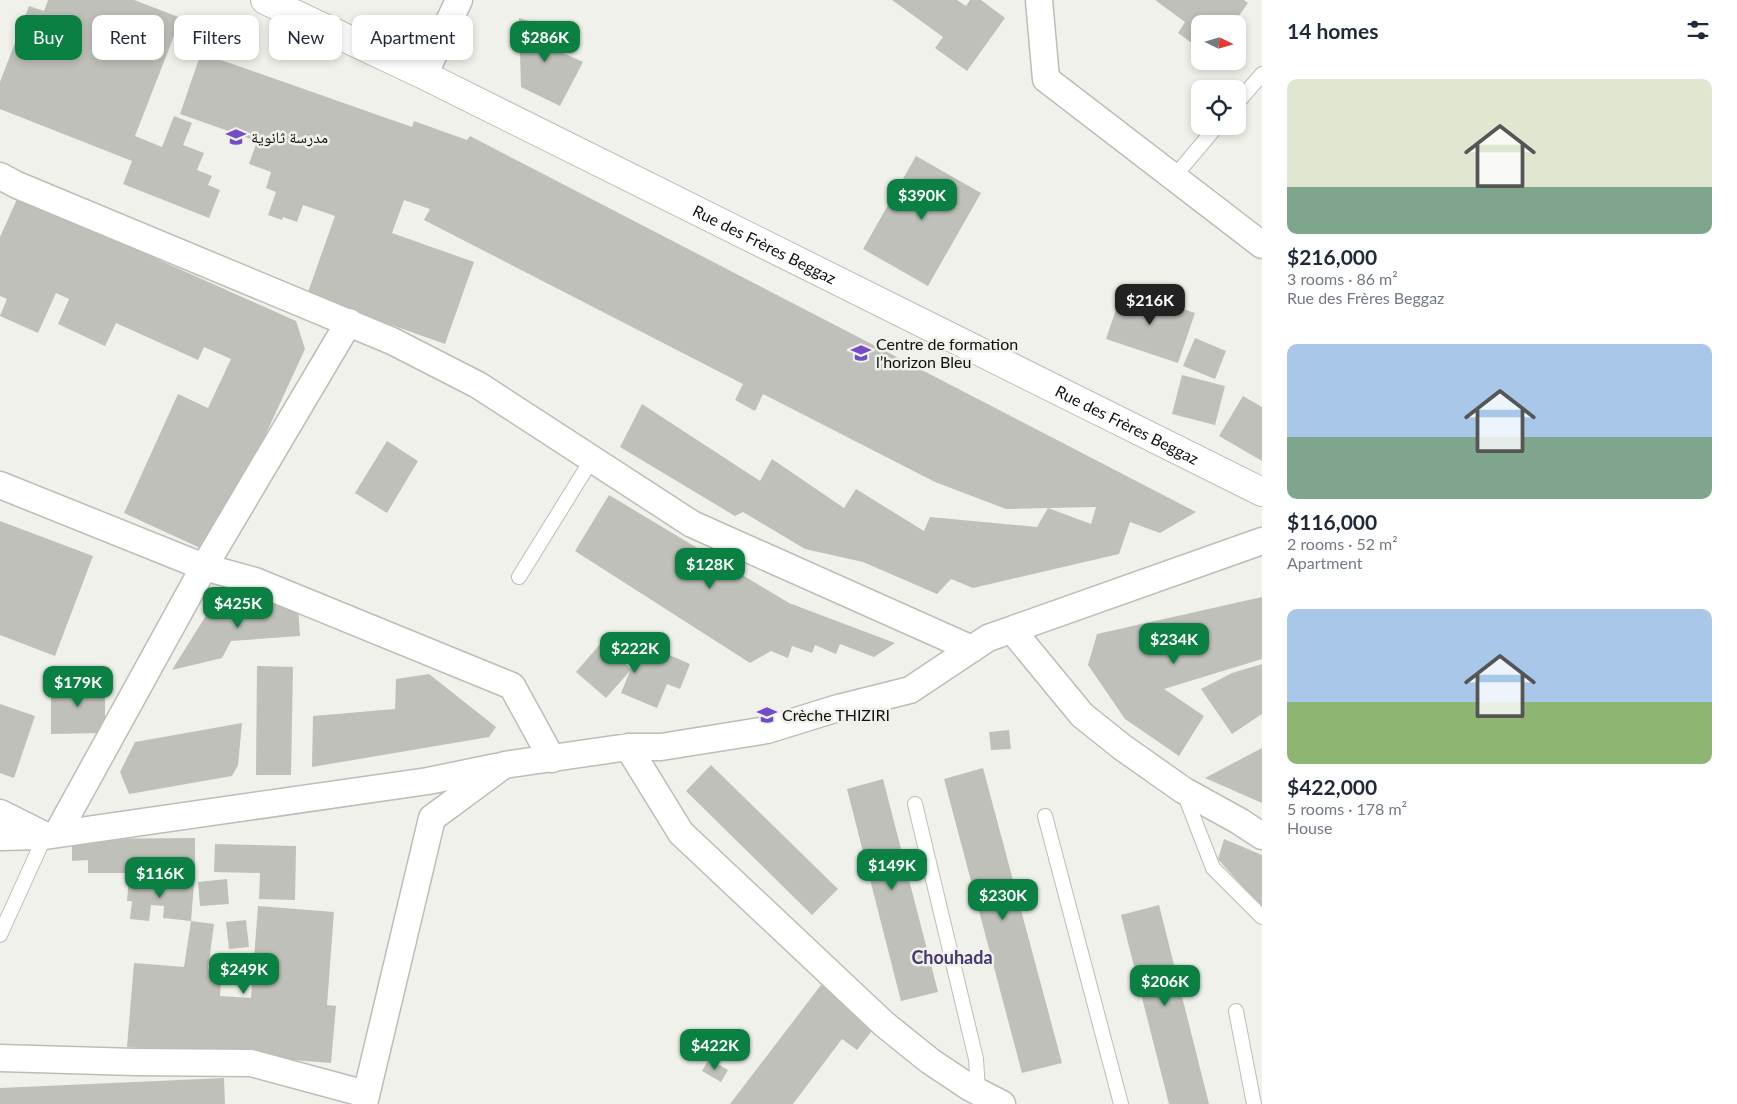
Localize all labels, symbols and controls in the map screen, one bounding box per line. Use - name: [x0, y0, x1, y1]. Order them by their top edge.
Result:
- chip: Buy: [15, 15, 82, 60]
- chip: Rent: [92, 15, 164, 60]
- chip: Filters: [174, 15, 259, 60]
- chip: New: [269, 15, 342, 60]
- chip: Apartment: [352, 15, 473, 60]
- north arrow: [1191, 15, 1246, 70]
- map controls: [1191, 15, 1246, 135]
- icon: filters: [1684, 16, 1712, 44]
- text: 14 homes: [1287, 18, 1378, 43]
- pin: $286K: [510, 20, 580, 63]
- text: $286K: [521, 27, 569, 46]
- button: locate: [1191, 80, 1246, 135]
- icon: home: [1455, 111, 1545, 201]
- school or university icon: مدرسة ثانوية: [225, 126, 247, 148]
- place label: مدرسة ثانوية: [251, 127, 328, 147]
- pin: $390K: [887, 178, 957, 221]
- text: $390K: [898, 185, 946, 204]
- street label: Rue des Frères Beggaz: [690, 200, 839, 288]
- text: $216,000: [1287, 244, 1377, 269]
- text: 3 rooms · 86 m²: [1287, 269, 1398, 288]
- pin: $216K: [1115, 284, 1185, 326]
- text: Rue des Frères Beggaz: [1287, 288, 1444, 307]
- text: $216K: [1126, 290, 1174, 309]
- place label: Centre de formation l’horizon Bleu: [876, 334, 1018, 371]
- school or university icon: Centre de formation l’horizon Bleu: [850, 342, 872, 364]
- icon: home: [1455, 376, 1545, 466]
- street label: Rue des Frères Beggaz: [1052, 381, 1202, 468]
- text: $116,000: [1287, 509, 1377, 534]
- text: 2 rooms · 52 m²: [1287, 534, 1398, 553]
- pin: $128K: [675, 548, 745, 590]
- text: Apartment: [1287, 553, 1362, 572]
- text: $128K: [686, 554, 734, 573]
- pin: $425K: [203, 586, 273, 629]
- text: $425K: [214, 593, 262, 612]
- pin: $234K: [1139, 622, 1209, 665]
- text: $234K: [1150, 629, 1198, 648]
- pin: $222K: [600, 632, 670, 674]
- text: $222K: [611, 638, 659, 657]
- icon: home: [1455, 641, 1545, 731]
- pin: $179K: [43, 666, 113, 708]
- text: $179K: [54, 672, 102, 691]
- school or university icon: Crèche THIZIRI: [756, 704, 778, 726]
- place label: Crèche THIZIRI: [782, 705, 890, 724]
- text: $422,000: [1287, 774, 1377, 799]
- text: 5 rooms · 178 m²: [1287, 799, 1407, 818]
- text: House: [1287, 818, 1332, 837]
- pin: $149K: [857, 848, 927, 891]
- text: $149K: [868, 855, 916, 874]
- pin: $116K: [125, 856, 195, 899]
- text: $116K: [136, 863, 184, 882]
- pin: $230K: [968, 878, 1038, 921]
- text: $230K: [979, 885, 1027, 904]
- district label: Chouhada: [911, 946, 993, 968]
- pin: $249K: [209, 952, 279, 995]
- text: $249K: [220, 959, 268, 978]
- pin: $206K: [1130, 964, 1200, 1007]
- text: $206K: [1141, 971, 1189, 990]
- pin: $422K: [680, 1028, 750, 1071]
- text: $422K: [691, 1035, 739, 1054]

